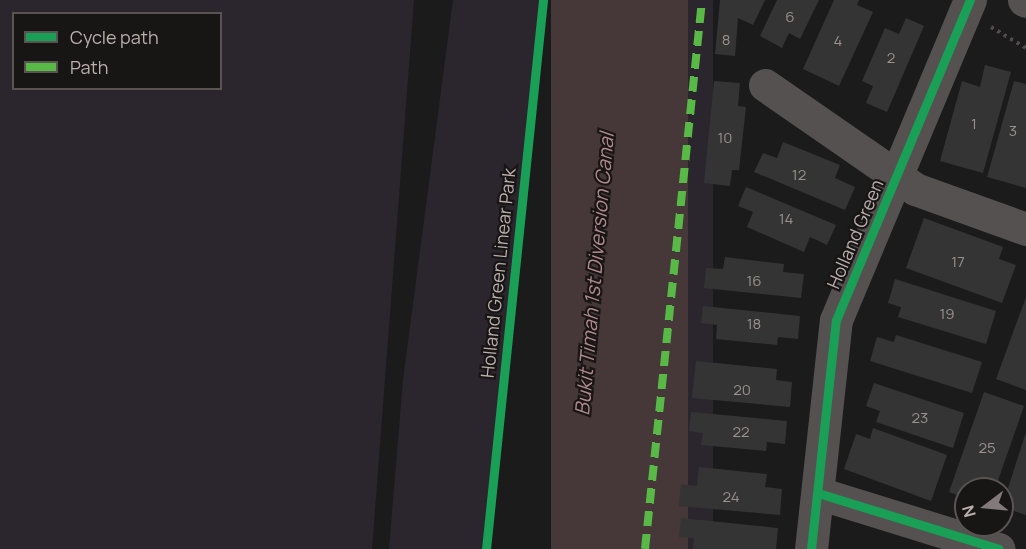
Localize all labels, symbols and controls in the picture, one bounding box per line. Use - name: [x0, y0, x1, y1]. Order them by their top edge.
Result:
- house number: 6: [785, 8, 795, 26]
- legend: [12, 12, 222, 90]
- text: Cycle path: [70, 25, 159, 49]
- house number: 8: [722, 31, 730, 49]
- house number: 4: [834, 32, 842, 50]
- house number: 2: [887, 49, 895, 67]
- text: Path: [70, 55, 108, 79]
- house number: 1: [971, 115, 977, 133]
- house number: 3: [1009, 122, 1017, 140]
- house number: 10: [718, 129, 732, 147]
- water label: Bukit Timah 1st Diversion Canal: [570, 132, 618, 416]
- house number: 12: [792, 166, 806, 184]
- street label: Holland Green Linear Park: [476, 167, 520, 379]
- street label: Holland Green: [822, 176, 888, 292]
- house number: 14: [779, 210, 793, 228]
- house number: 17: [951, 253, 965, 271]
- house number: 16: [746, 272, 762, 290]
- house number: 19: [939, 305, 955, 323]
- house number: 18: [747, 315, 761, 333]
- house number: 20: [733, 381, 751, 399]
- house number: 23: [912, 409, 928, 427]
- house number: 22: [732, 423, 750, 441]
- house number: 25: [978, 439, 996, 457]
- north arrow: [954, 477, 1014, 537]
- house number: 24: [722, 488, 740, 506]
- text: N: [956, 503, 981, 520]

